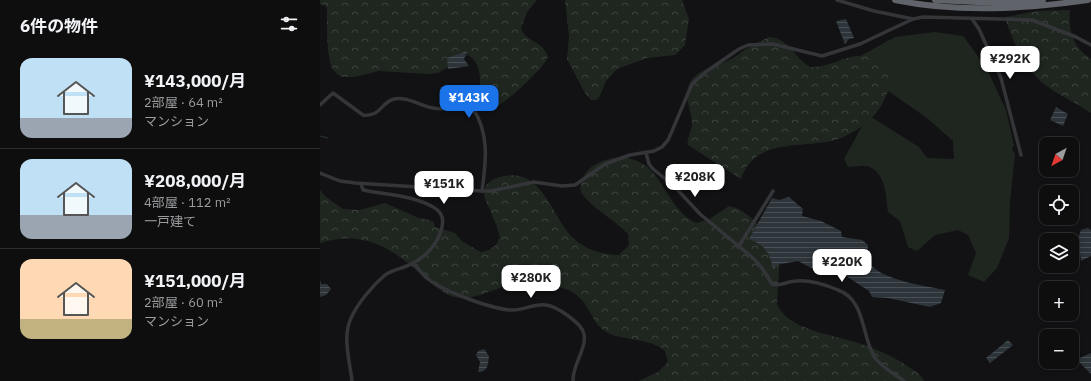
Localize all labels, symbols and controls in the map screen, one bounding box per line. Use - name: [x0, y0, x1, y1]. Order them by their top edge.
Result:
- icon: filters: [278, 13, 300, 35]
- text: 6件の物件: [20, 15, 98, 37]
- pin: ¥292K: [982, 46, 1038, 80]
- text: ¥292K: [990, 50, 1030, 67]
- text: ¥143,000/月: [144, 70, 246, 92]
- icon: home: [52, 74, 100, 122]
- pin: ¥143K: [441, 85, 497, 119]
- text: ¥143K: [449, 89, 489, 106]
- text: 2部屋 · 64 m²: [144, 94, 223, 111]
- text: マンション: [144, 113, 209, 130]
- north arrow: [1039, 137, 1079, 177]
- map controls: [1039, 137, 1079, 369]
- pin: ¥208K: [667, 164, 723, 198]
- text: ¥208K: [675, 168, 715, 185]
- text: ¥208,000/月: [144, 170, 246, 192]
- pin: ¥151K: [416, 171, 472, 205]
- icon: home: [52, 175, 100, 223]
- text: ¥151K: [424, 175, 464, 192]
- button: locate: [1039, 185, 1079, 225]
- text: 4部屋 · 112 m²: [144, 194, 231, 211]
- text: 一戸建て: [144, 213, 196, 230]
- button: layers: [1039, 233, 1079, 273]
- pin: ¥220K: [814, 249, 870, 283]
- text: ¥220K: [822, 253, 862, 270]
- pin: ¥280K: [503, 265, 559, 299]
- text: ¥280K: [511, 269, 551, 286]
- text: ¥151,000/月: [144, 270, 246, 292]
- icon: home: [52, 275, 100, 323]
- button: +: [1039, 281, 1079, 321]
- text: 2部屋 · 60 m²: [144, 294, 223, 311]
- text: マンション: [144, 313, 209, 330]
- button: −: [1039, 329, 1079, 369]

